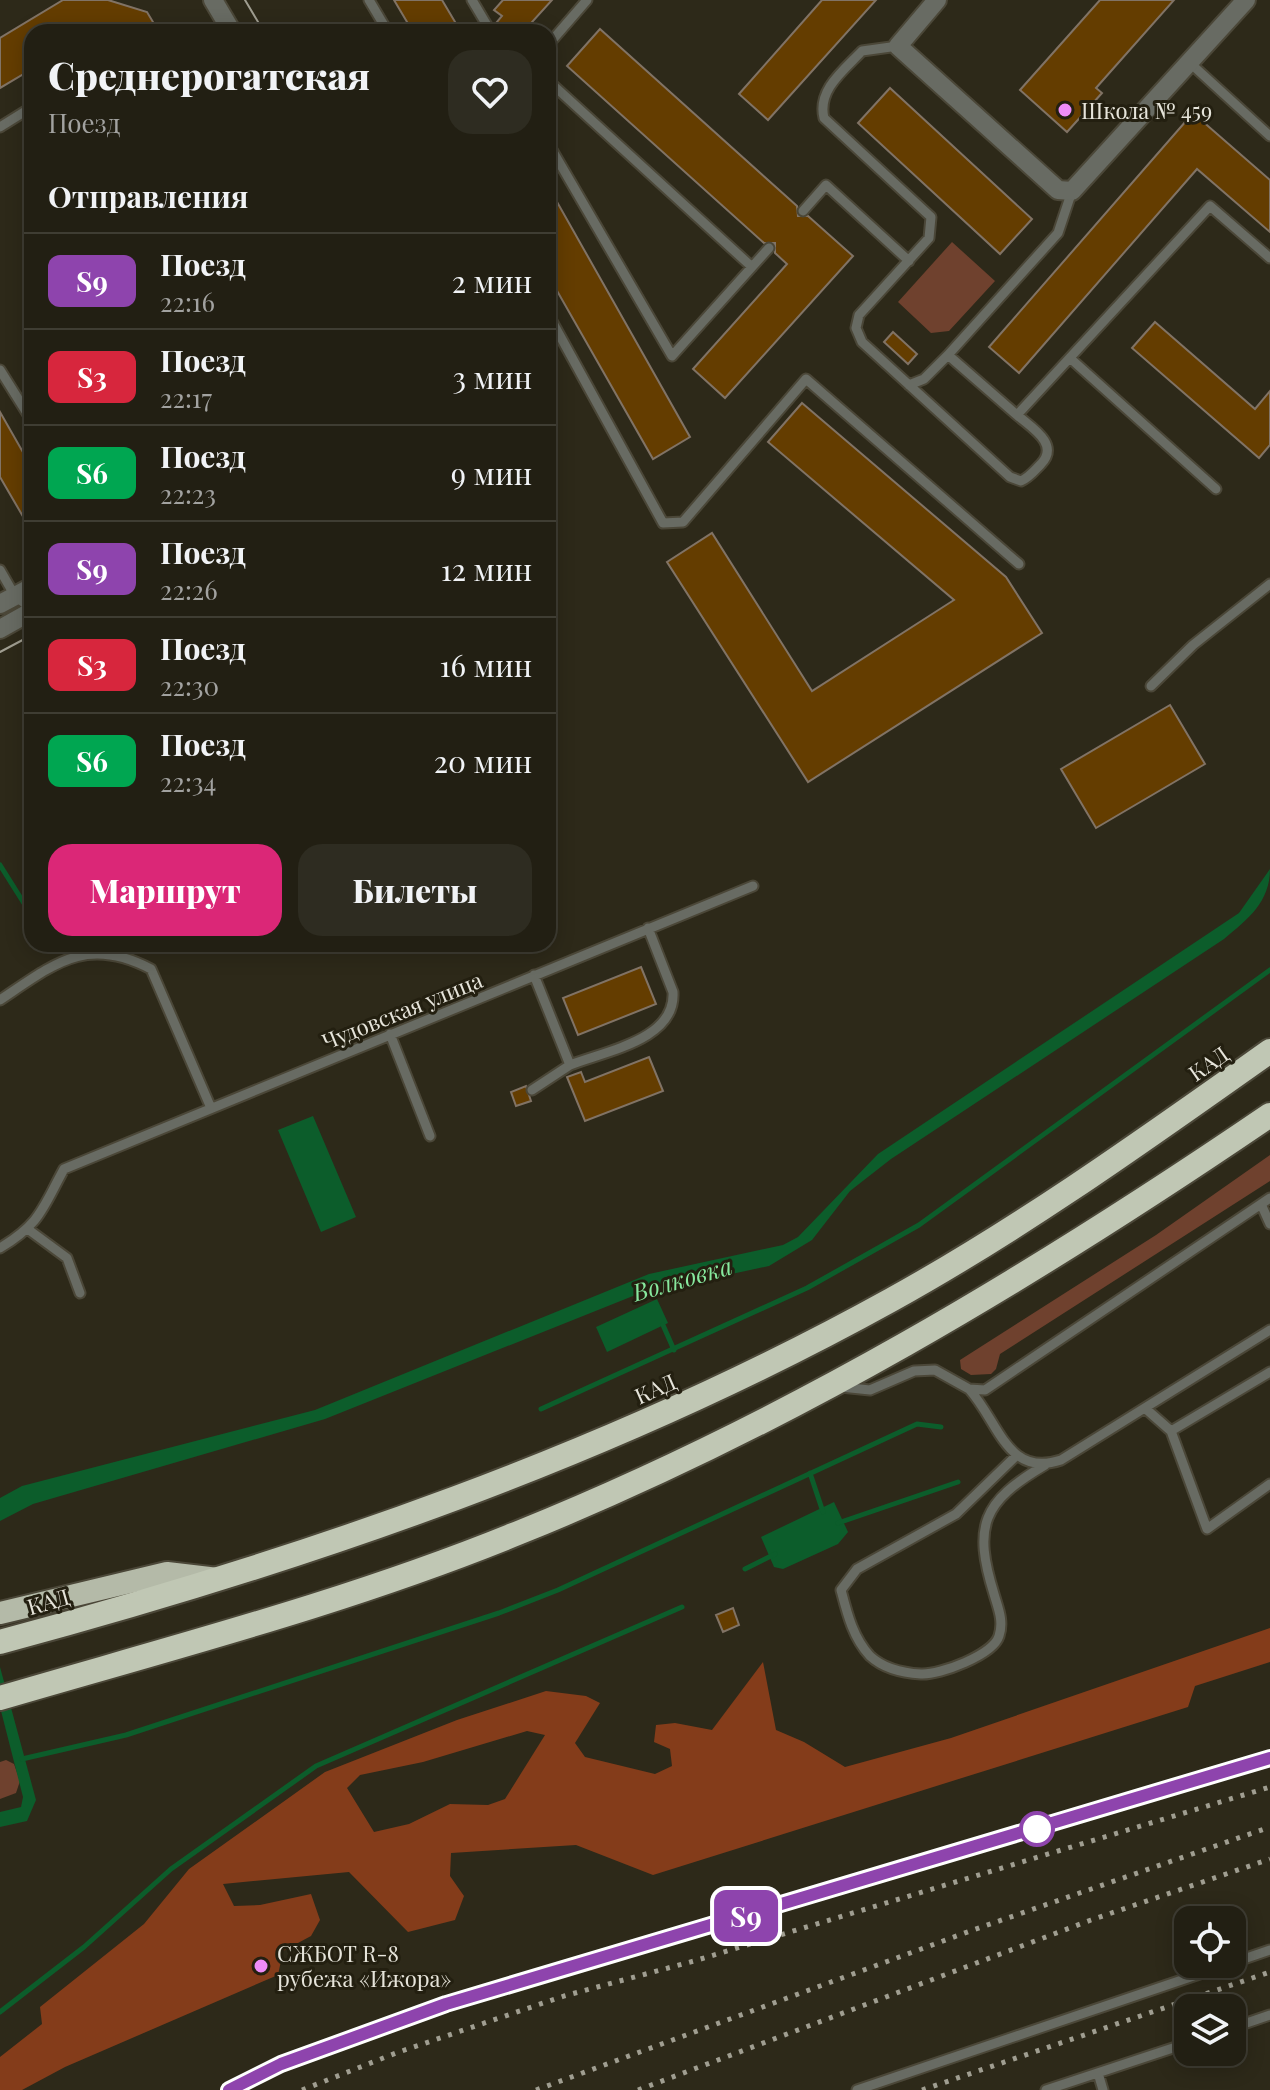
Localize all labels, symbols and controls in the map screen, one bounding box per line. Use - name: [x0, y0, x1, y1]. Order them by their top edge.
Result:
- text: Среднерогатская: [48, 49, 370, 100]
- button: heart: [448, 50, 532, 134]
- place label: Школа № 459: [1081, 95, 1212, 125]
- marker: Школа № 459: [1056, 101, 1074, 119]
- text: Поезд: [48, 105, 120, 140]
- text: Отправления: [48, 176, 248, 216]
- text: Поезд: [160, 244, 246, 284]
- text: 2 мин: [452, 261, 532, 301]
- text: S9: [76, 262, 108, 299]
- text: 22:16: [160, 284, 215, 319]
- text: Поезд: [160, 340, 246, 380]
- text: 3 мин: [453, 357, 532, 397]
- text: S3: [77, 358, 107, 395]
- text: 22:17: [160, 380, 212, 415]
- text: Поезд: [160, 436, 246, 476]
- text: 9 мин: [451, 453, 532, 493]
- text: S6: [76, 454, 108, 491]
- text: 22:23: [160, 476, 216, 511]
- text: Поезд: [160, 532, 246, 572]
- text: 12 мин: [441, 549, 532, 589]
- text: S9: [76, 550, 108, 587]
- text: 22:26: [160, 572, 218, 607]
- text: Поезд: [160, 628, 246, 668]
- text: 16 мин: [440, 645, 532, 685]
- text: S3: [77, 646, 107, 683]
- text: 22:30: [160, 668, 219, 703]
- text: Поезд: [160, 724, 246, 764]
- text: 20 мин: [434, 741, 532, 781]
- text: S6: [76, 742, 108, 779]
- text: 22:34: [160, 764, 216, 799]
- button: Маршрут: [48, 844, 282, 936]
- button: Билеты: [298, 844, 532, 936]
- street label: Чудовская улица: [317, 964, 487, 1056]
- street label: КАД: [1182, 1038, 1234, 1088]
- water label: Волковка: [627, 1249, 736, 1308]
- street label: КАД: [629, 1366, 681, 1410]
- street label: КАД: [23, 1581, 73, 1621]
- unlabelled marker: [1020, 1812, 1054, 1846]
- line badge: S9: [710, 1890, 782, 1942]
- text: S9: [730, 1897, 762, 1934]
- map controls: [1174, 1906, 1246, 2066]
- button: locate: [1174, 1906, 1246, 1978]
- place label: СЖБОТ R-8 рубежа «Ижора»: [277, 1938, 452, 1993]
- marker: СЖБОТ R-8 рубежа «Ижора»: [252, 1957, 270, 1975]
- button: layers: [1174, 1994, 1246, 2066]

